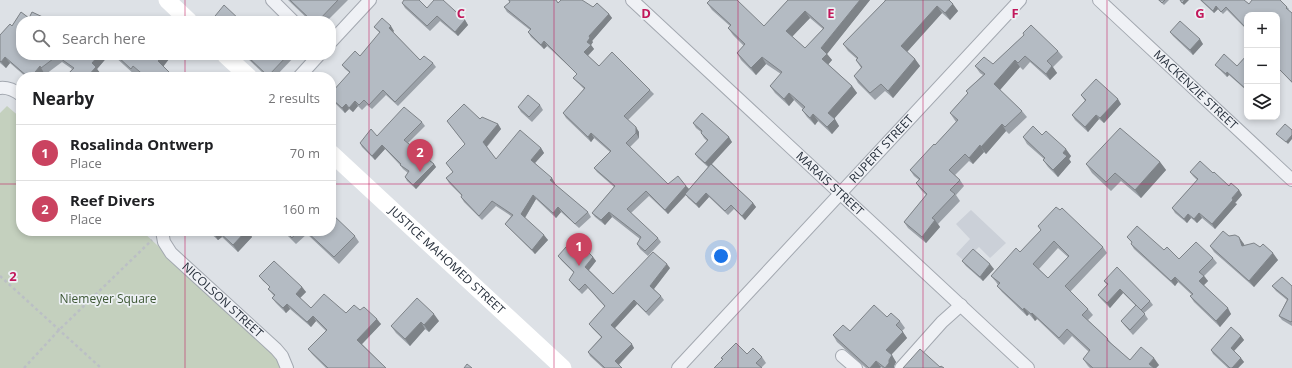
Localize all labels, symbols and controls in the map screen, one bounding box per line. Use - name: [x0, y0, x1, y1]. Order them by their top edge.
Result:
- text: C: [457, 4, 465, 22]
- text: D: [641, 4, 651, 22]
- text: E: [827, 4, 835, 22]
- text: F: [1011, 4, 1019, 22]
- text: G: [1195, 4, 1205, 22]
- map controls: [1244, 12, 1280, 120]
- button: +: [1244, 12, 1280, 48]
- search box: [16, 16, 336, 60]
- icon: search: [30, 27, 52, 49]
- text: Search here: [62, 28, 146, 48]
- street label: MACKENZIE STREET: [1150, 46, 1242, 134]
- button: −: [1244, 48, 1280, 84]
- button: layers: [1244, 84, 1280, 120]
- text: Nearby: [32, 87, 94, 110]
- text: 2 results: [268, 89, 320, 107]
- street label: RUPERT STREET: [845, 110, 918, 187]
- text: Rosalinda Ontwerp: [70, 134, 213, 154]
- pin: 2: [407, 139, 433, 172]
- text: 1: [41, 144, 49, 162]
- text: 70 m: [290, 144, 320, 162]
- street label: MARAIS STREET: [792, 148, 868, 220]
- text: Place: [70, 154, 102, 172]
- text: Reef Divers: [70, 190, 155, 210]
- text: 2: [41, 200, 49, 218]
- text: 160 m: [282, 200, 320, 218]
- street label: JUSTICE MAHOMED STREET: [385, 201, 509, 318]
- text: Place: [70, 210, 102, 228]
- pin: 1: [566, 233, 592, 266]
- your location: [711, 246, 731, 266]
- street label: NICOLSON STREET: [179, 258, 267, 341]
- text: 2: [9, 267, 17, 285]
- park label: Niemeyer Square: [59, 290, 157, 307]

